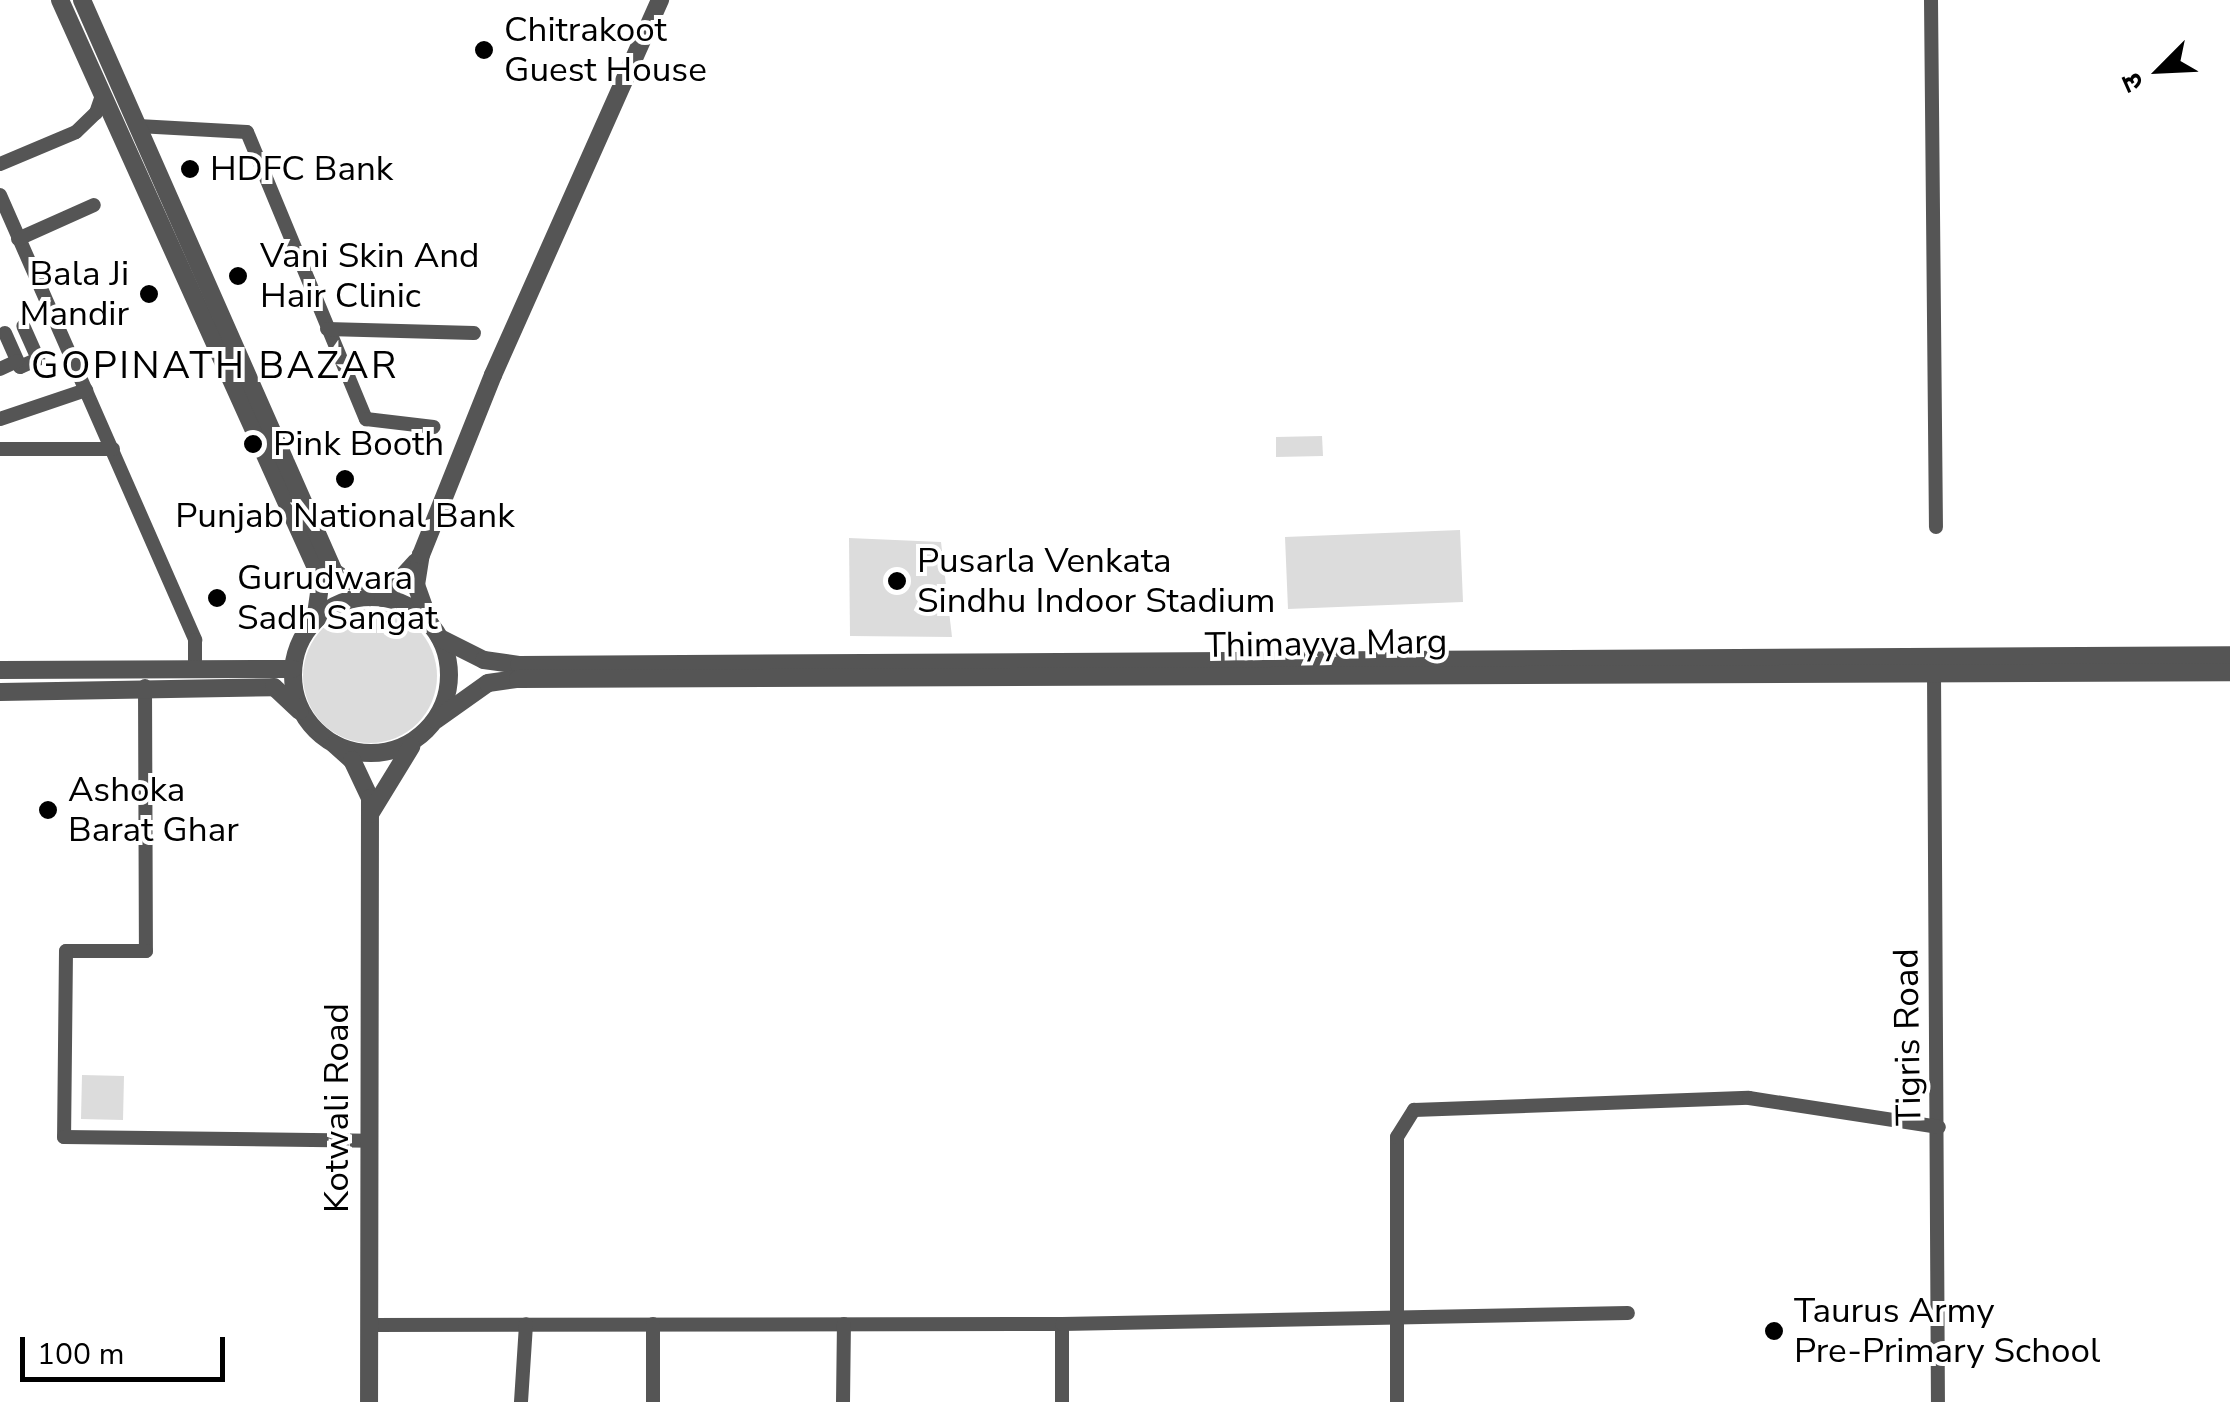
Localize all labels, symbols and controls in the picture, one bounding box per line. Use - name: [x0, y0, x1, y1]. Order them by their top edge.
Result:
- place label: Chitrakoot Guest House: [504, 9, 707, 91]
- north arrow: [2110, 20, 2210, 120]
- marker: Chitrakoot Guest House: [473, 39, 495, 61]
- text: उ: [2112, 67, 2153, 97]
- place label: HDFC Bank: [210, 148, 393, 190]
- marker: HDFC Bank: [179, 158, 201, 180]
- place label: Vani Skin And Hair Clinic: [260, 235, 479, 317]
- place label: Bala Ji Mandir: [20, 253, 129, 335]
- marker: Vani Skin And Hair Clinic: [225, 263, 251, 289]
- marker: Bala Ji Mandir: [138, 283, 160, 305]
- district label: GOPINATH BAZAR: [31, 343, 399, 389]
- place label: Pink Booth: [273, 423, 444, 465]
- marker: Pink Booth: [242, 433, 264, 455]
- marker: Punjab National Bank: [334, 468, 356, 490]
- place label: Punjab National Bank: [175, 495, 515, 537]
- place label: Pusarla Venkata Sindhu Indoor Stadium: [917, 540, 1276, 622]
- place label: Gurudwara Sadh Sangat: [237, 557, 438, 639]
- marker: Pusarla Venkata Sindhu Indoor Stadium: [886, 570, 908, 592]
- marker: Gurudwara Sadh Sangat: [206, 587, 228, 609]
- street label: Thimayya Marg: [1204, 621, 1448, 667]
- place label: Ashoka Barat Ghar: [68, 769, 239, 851]
- marker: Ashoka Barat Ghar: [37, 799, 59, 821]
- street label: Tigris Road: [1885, 948, 1931, 1126]
- street label: Kotwali Road: [316, 1003, 358, 1213]
- place label: Taurus Army Pre-Primary School: [1794, 1290, 2100, 1372]
- scale bar: [25, 1317, 230, 1379]
- marker: Taurus Army Pre-Primary School: [1763, 1320, 1785, 1342]
- text: 100 m: [37, 1334, 124, 1375]

